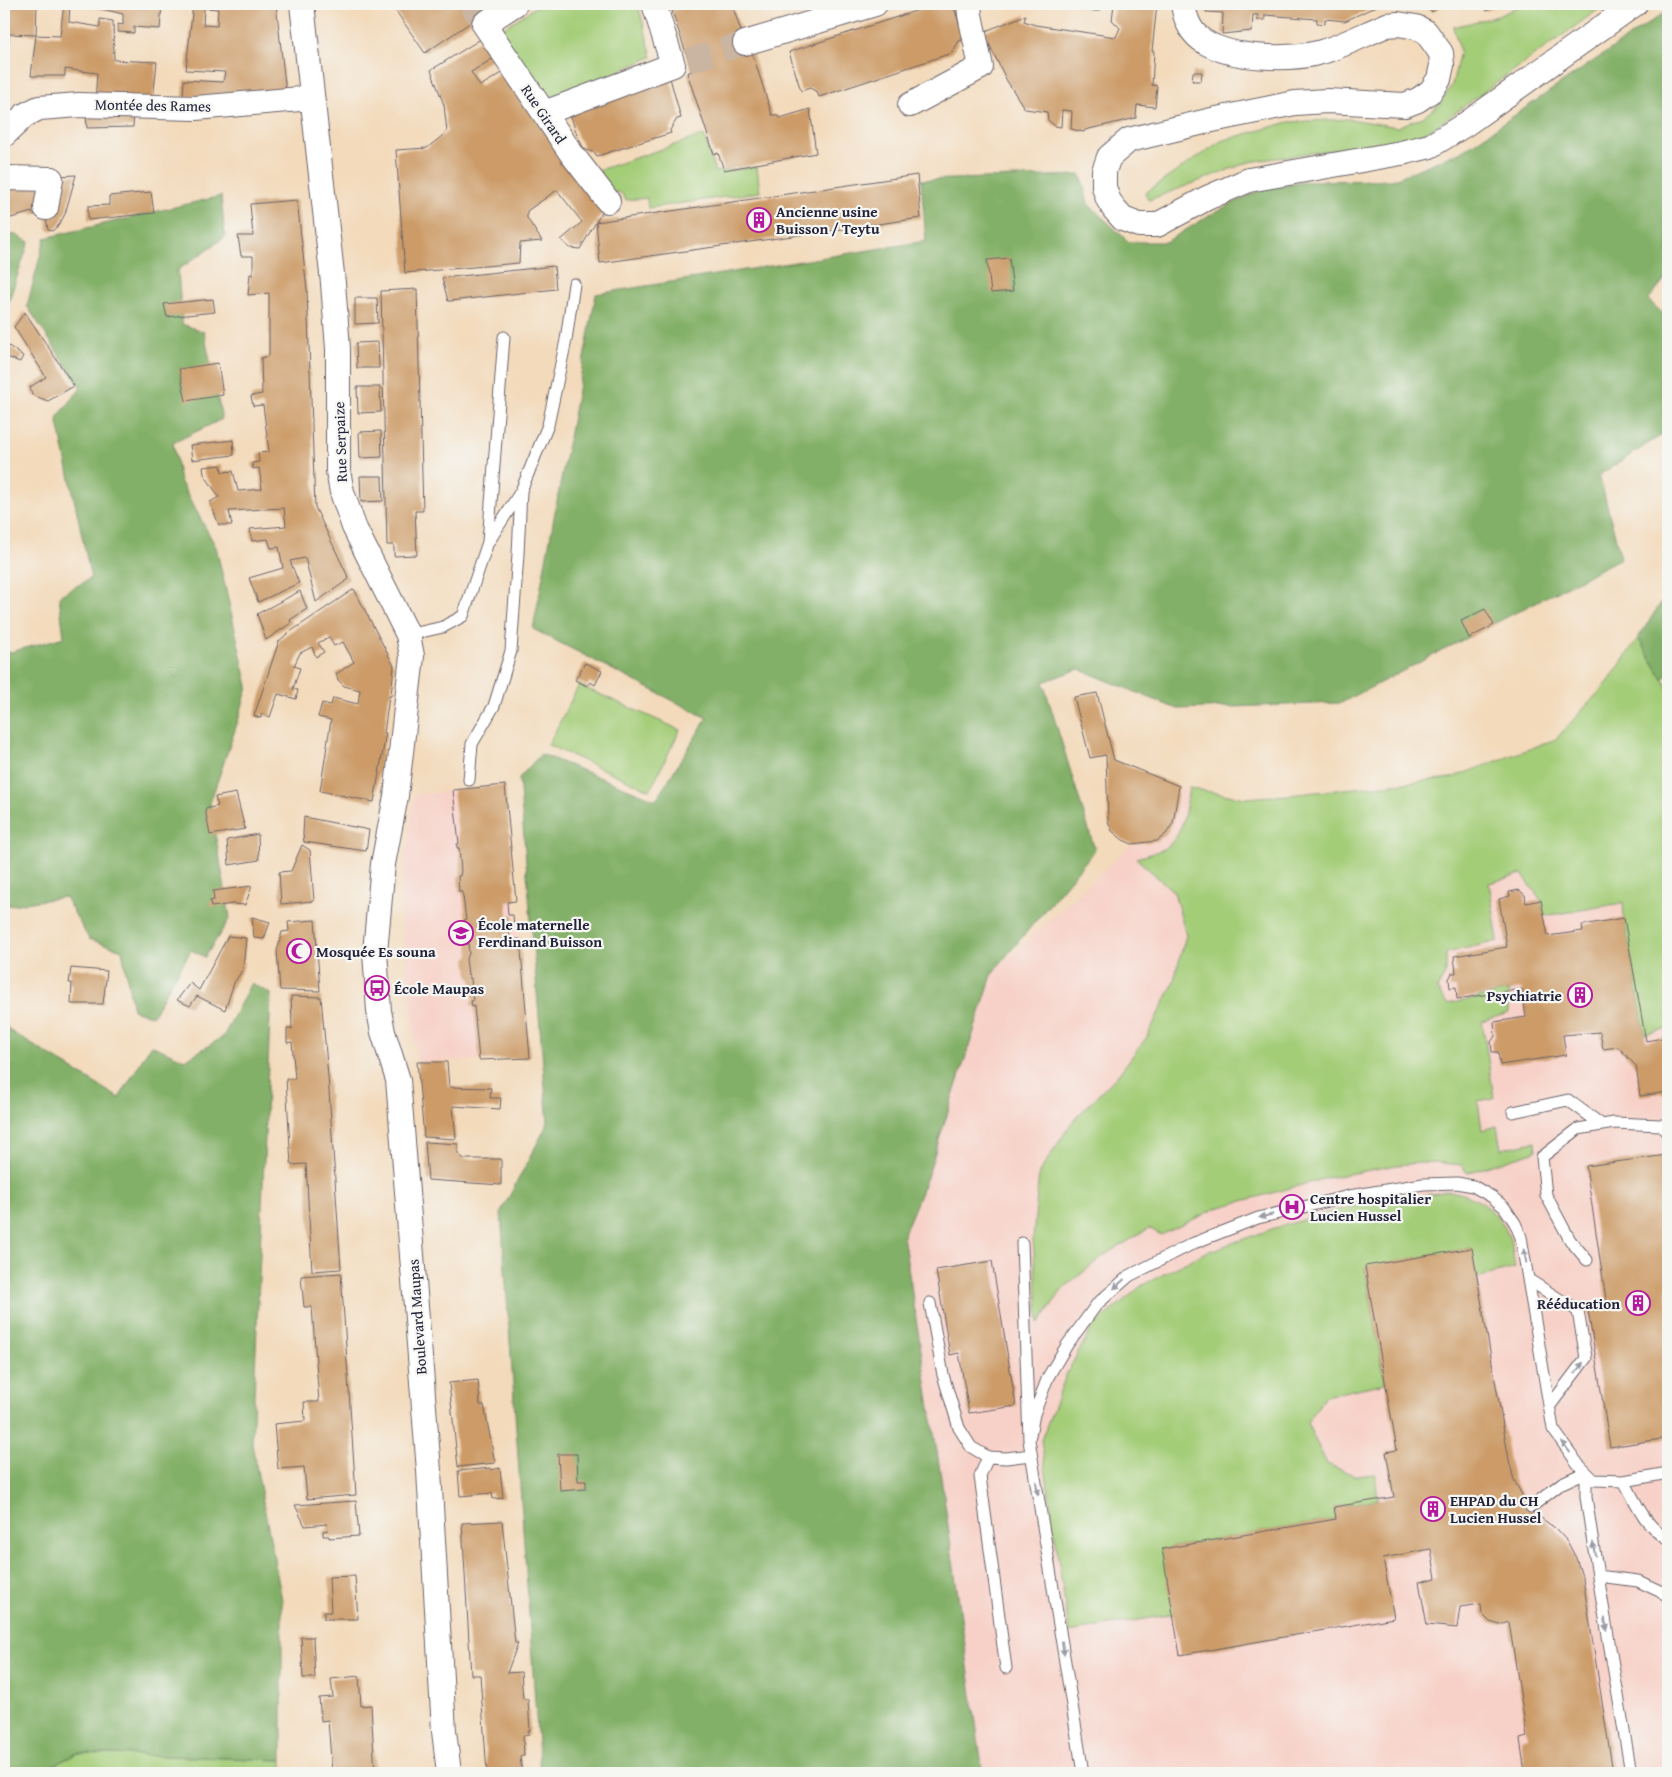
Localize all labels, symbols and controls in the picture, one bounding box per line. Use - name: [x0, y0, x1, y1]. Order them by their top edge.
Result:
- street label: Rue Girard: [516, 80, 572, 148]
- street label: Montée des Rames: [95, 93, 211, 117]
- place label: Ancienne usine Buisson / Teytu: [776, 201, 880, 239]
- building icon: Ancienne usine Buisson / Teytu: [746, 207, 772, 233]
- street label: Rue Serpaize: [328, 401, 352, 483]
- place label: École maternelle Ferdinand Buisson: [478, 914, 602, 952]
- school or university icon: École maternelle Ferdinand Buisson: [448, 920, 474, 946]
- mosque icon: Mosquée Es souna: [286, 938, 312, 964]
- place label: Mosquée Es souna: [316, 941, 436, 962]
- bus stop icon: École Maupas: [364, 975, 390, 1001]
- place label: École Maupas: [394, 978, 484, 999]
- building icon: Psychiatrie: [1567, 982, 1593, 1008]
- place label: Psychiatrie: [1487, 985, 1562, 1006]
- place label: Centre hospitalier Lucien Hussel: [1310, 1188, 1431, 1226]
- hospital icon: Centre hospitalier Lucien Hussel: [1279, 1194, 1305, 1220]
- one-way arrow: [1258, 1212, 1274, 1220]
- one-way arrow: [1521, 1248, 1529, 1264]
- street label: Boulevard Maupas: [402, 1258, 432, 1375]
- one-way arrow: [1114, 1278, 1126, 1290]
- building icon: Rééducation: [1625, 1290, 1651, 1316]
- place label: Rééducation: [1537, 1293, 1620, 1314]
- one-way arrow: [1573, 1362, 1584, 1375]
- one-way arrow: [1561, 1440, 1571, 1454]
- one-way arrow: [1033, 1480, 1041, 1496]
- place label: EHPAD du CH Lucien Hussel: [1450, 1490, 1542, 1528]
- building icon: EHPAD du CH Lucien Hussel: [1420, 1496, 1446, 1522]
- one-way arrow: [1590, 1541, 1598, 1557]
- one-way arrow: [1603, 1616, 1611, 1632]
- one-way arrow: [1059, 1641, 1067, 1657]

